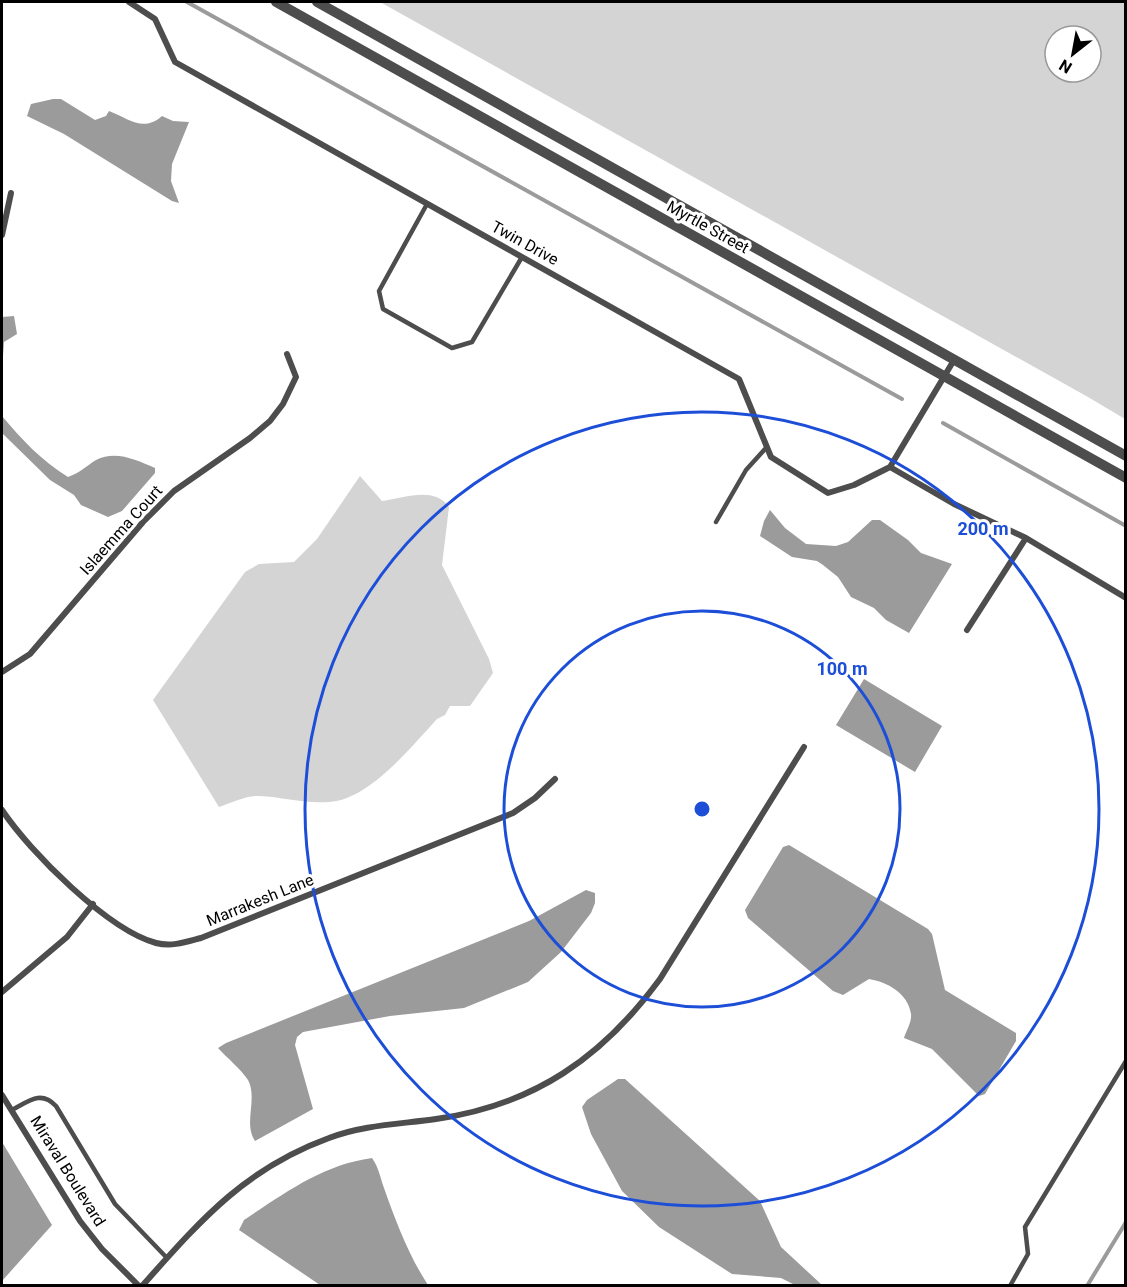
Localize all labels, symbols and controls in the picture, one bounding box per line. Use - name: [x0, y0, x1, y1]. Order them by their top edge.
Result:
- north arrow: [1043, 24, 1103, 84]
- text: N: [1056, 55, 1075, 77]
- street label: Myrtle Street: [664, 197, 752, 257]
- street label: Twin Drive: [488, 217, 562, 269]
- street label: Islaemma Court: [76, 481, 166, 579]
- text: 200 m: [957, 518, 1009, 539]
- text: 100 m: [816, 658, 868, 679]
- centre of rings: [692, 799, 712, 819]
- street label: Marrakesh Lane: [204, 870, 316, 930]
- street label: Miraval Boulevard: [26, 1112, 110, 1230]

